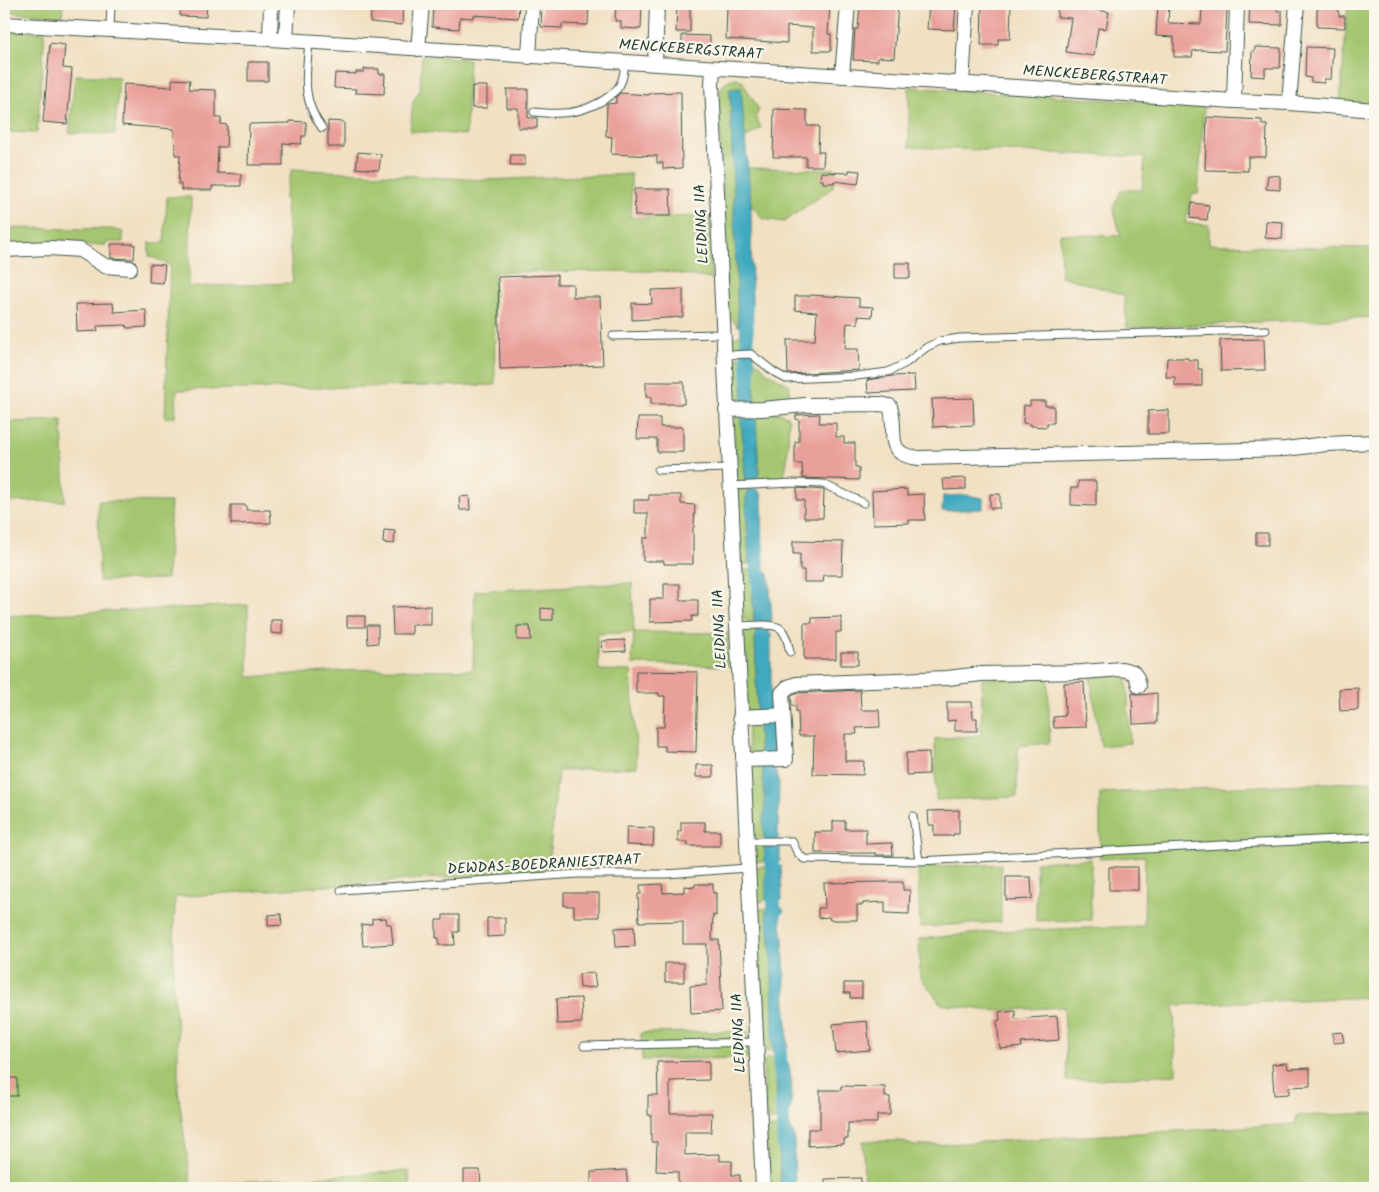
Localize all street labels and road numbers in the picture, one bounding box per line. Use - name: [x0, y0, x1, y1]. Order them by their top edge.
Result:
- street label: MENCKEBERGSTRAAT: [618, 33, 766, 67]
- street label: MENCKEBERGSTRAAT: [1022, 59, 1170, 93]
- street label: LEIDING 11A: [688, 184, 716, 264]
- street label: LEIDING 11A: [706, 589, 734, 669]
- street label: DEWDAS-BOEDRANIESTRAAT: [447, 848, 643, 882]
- street label: LEIDING 11A: [725, 993, 753, 1073]

